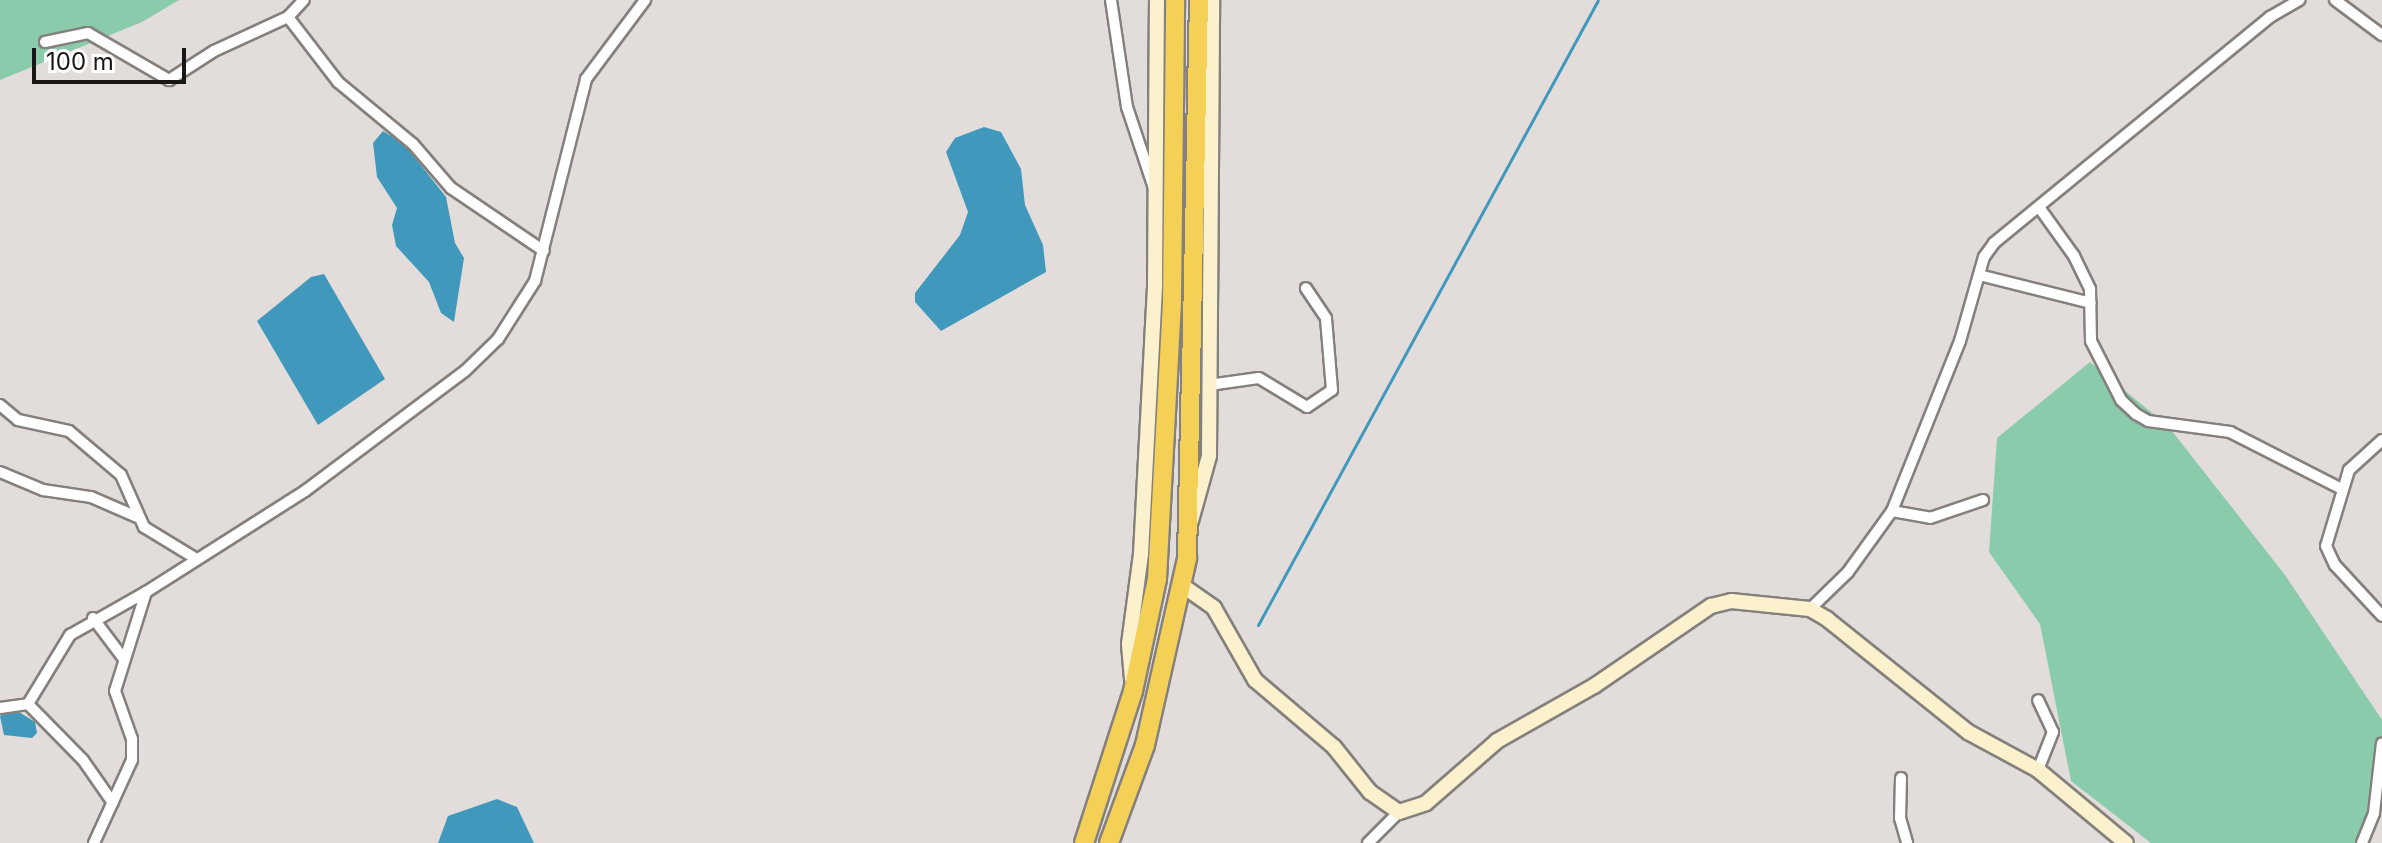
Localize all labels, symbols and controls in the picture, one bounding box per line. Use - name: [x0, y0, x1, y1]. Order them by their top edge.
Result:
- scale bar: [36, 32, 190, 82]
- text: 100 m: [46, 47, 114, 76]

